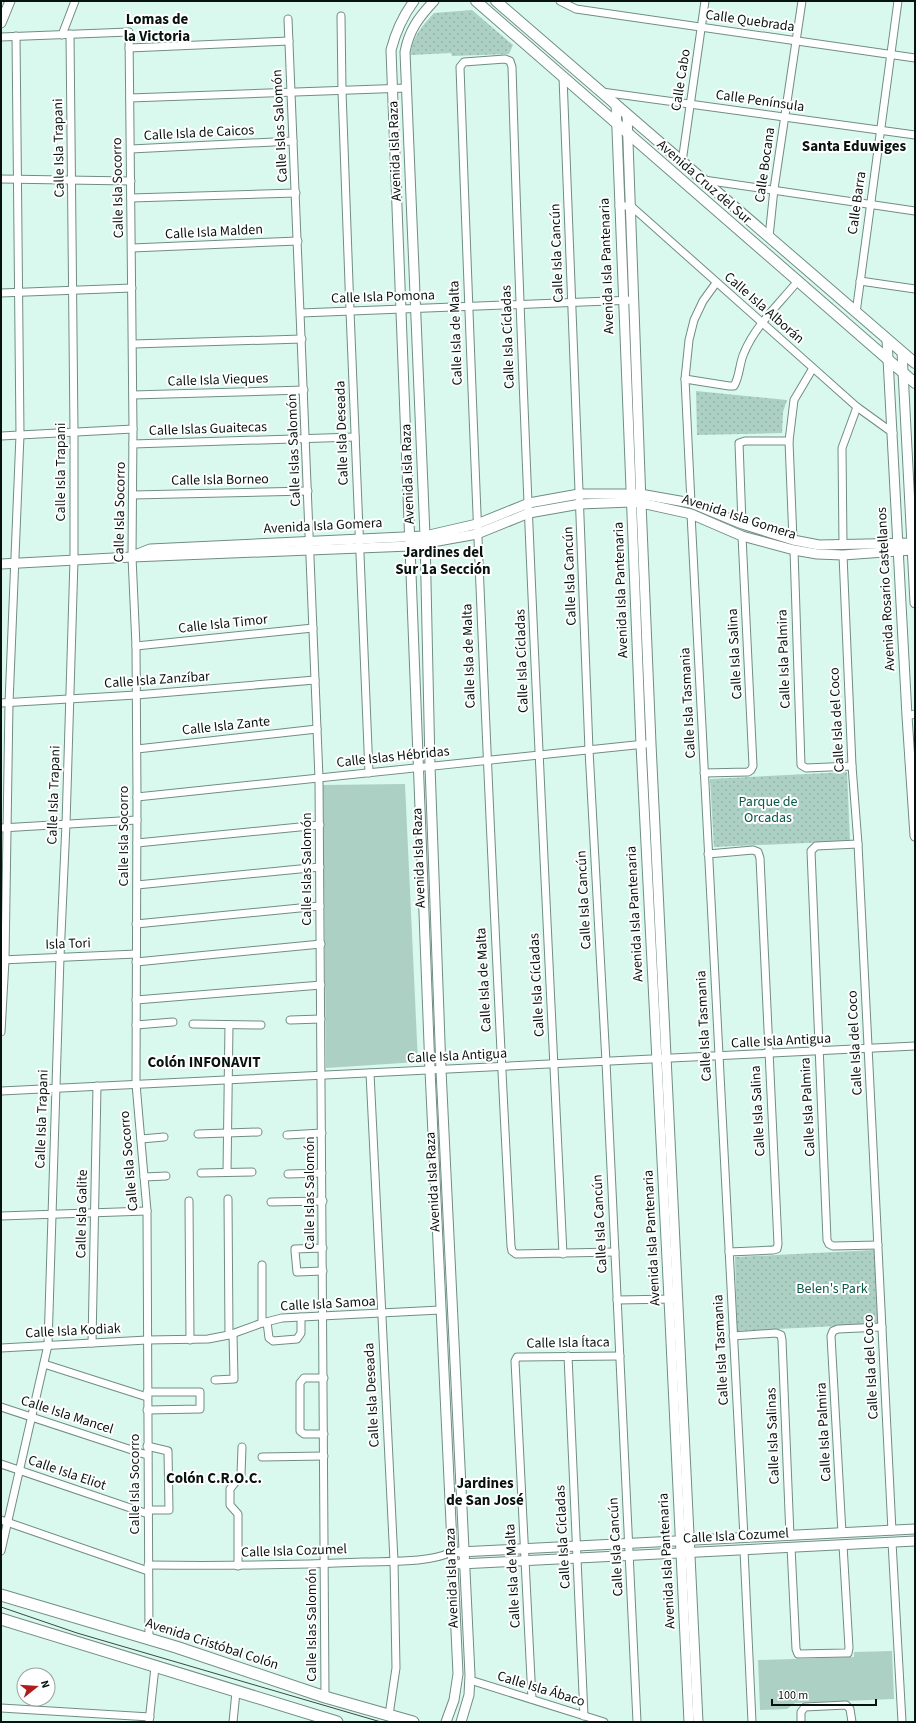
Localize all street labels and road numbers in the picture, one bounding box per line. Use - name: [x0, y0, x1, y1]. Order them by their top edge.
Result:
- street label: Calle Quebrada: [704, 5, 796, 37]
- street label: Calle Cabo: [666, 48, 696, 112]
- street label: Calle Islas Salomón: [267, 69, 293, 183]
- street label: Calle Península: [714, 85, 806, 117]
- street label: Calle Isla Trapani: [48, 98, 70, 198]
- street label: Avenida Isla Raza: [383, 101, 407, 201]
- street label: Calle Isla de Caicos: [143, 120, 255, 146]
- street label: Calle Bocana: [750, 126, 780, 204]
- street label: Avenida Cruz del Sur: [652, 135, 756, 229]
- street label: Calle Isla Socorro: [107, 137, 129, 239]
- street label: Calle Barra: [843, 170, 871, 236]
- street label: Avenida Isla Pantenaria: [595, 198, 619, 334]
- street label: Calle Isla Cancún: [545, 203, 569, 303]
- street label: Calle Isla Malden: [164, 219, 264, 245]
- street label: Calle Isla Alborán: [719, 267, 809, 349]
- street label: Calle Isla de Malta: [444, 280, 468, 386]
- street label: Calle Isla Pomona: [331, 285, 435, 309]
- street label: Calle Isla Cícladas: [496, 285, 520, 389]
- street label: Calle Isla Vieques: [167, 368, 269, 392]
- street label: Calle Isla Deseada: [330, 380, 354, 486]
- street label: Calle Islas Salomón: [282, 393, 306, 507]
- street label: Calle Islas Guaitecas: [149, 417, 268, 441]
- street label: Calle Isla Trapani: [51, 422, 71, 522]
- street label: Avenida Isla Raza: [396, 424, 420, 524]
- street label: Calle Isla Socorro: [109, 461, 131, 563]
- street label: Calle Isla Borneo: [171, 469, 269, 491]
- street label: Avenida Isla Gomera: [679, 489, 799, 545]
- street label: Avenida Rosario Castellanos: [872, 506, 900, 671]
- street label: Avenida Isla Gomera: [263, 513, 383, 539]
- street label: Avenida Isla Pantenaria: [609, 522, 633, 658]
- street label: Calle Isla Cancún: [558, 526, 582, 626]
- street label: Calle Isla de Malta: [457, 603, 481, 709]
- street label: Calle Isla Salina: [723, 608, 747, 700]
- street label: Calle Isla Timor: [177, 609, 269, 639]
- street label: Calle Isla Cícladas: [510, 609, 534, 713]
- street label: Calle Isla Palmira: [772, 609, 796, 709]
- street label: Calle Isla Tasmania: [675, 647, 701, 759]
- street label: Calle Isla Zanzíbar: [104, 666, 211, 694]
- street label: Calle Isla del Coco: [824, 667, 850, 773]
- street label: Calle Isla Zante: [181, 711, 271, 741]
- street label: Calle Islas Hébridas: [335, 741, 451, 773]
- street label: Calle Isla Trapani: [42, 745, 66, 845]
- street label: Calle Isla Socorro: [114, 786, 134, 886]
- street label: Avenida Isla Raza: [407, 808, 431, 908]
- street label: Calle Islas Salomón: [297, 812, 317, 926]
- street label: Avenida Isla Pantenaria: [621, 845, 649, 983]
- street label: Calle Isla Cancún: [571, 850, 597, 950]
- street label: Calle Isla de Malta: [471, 927, 497, 1033]
- street label: Calle Isla Cícladas: [524, 932, 550, 1037]
- street label: Isla Tori: [45, 933, 91, 955]
- street label: Calle Isla Tasmania: [691, 970, 717, 1082]
- street label: Calle Isla del Coco: [842, 990, 868, 1096]
- street label: Calle Isla Antigua: [731, 1028, 831, 1054]
- street label: Calle Isla Antigua: [407, 1043, 507, 1069]
- street label: Calle Isla Palmira: [795, 1057, 821, 1157]
- street label: Calle Isla Salina: [746, 1065, 770, 1157]
- street label: Calle Isla Trapani: [30, 1069, 54, 1169]
- street label: Calle Isla Socorro: [115, 1110, 143, 1212]
- street label: Avenida Isla Raza: [420, 1131, 446, 1233]
- street label: Calle Islas Salomón: [300, 1136, 320, 1250]
- street label: Calle Isla Galite: [71, 1169, 93, 1259]
- street label: Avenida Isla Pantenaria: [638, 1169, 666, 1307]
- street label: Calle Isla Cancún: [587, 1174, 613, 1274]
- street label: Calle Isla Samoa: [280, 1292, 376, 1316]
- street label: Calle Isla Tasmania: [708, 1294, 734, 1406]
- street label: Calle Isla del Coco: [858, 1314, 884, 1420]
- street label: Calle Isla Kodiak: [25, 1319, 121, 1343]
- street label: Calle Isla Ítaca: [526, 1332, 610, 1354]
- street label: Calle Isla Deseada: [359, 1342, 385, 1448]
- street label: Calle Isla Palmira: [811, 1382, 837, 1482]
- street label: Calle Isla Salinas: [761, 1387, 785, 1485]
- street label: Calle Isla Mancel: [18, 1391, 116, 1440]
- street label: Calle Isla Socorro: [125, 1434, 145, 1534]
- street label: Calle Isla Eliot: [25, 1450, 109, 1496]
- street label: Calle Isla Cícladas: [550, 1484, 576, 1589]
- street label: Avenida Isla Pantenaria: [653, 1492, 681, 1630]
- street label: Calle Isla Cancún: [603, 1497, 629, 1597]
- street label: Calle Isla de Malta: [500, 1523, 526, 1629]
- street label: Calle Isla Cozumel: [683, 1523, 790, 1549]
- street label: Avenida Isla Raza: [440, 1528, 464, 1628]
- street label: Calle Isla Cozumel: [241, 1539, 348, 1563]
- street label: Calle Islas Salomón: [302, 1568, 322, 1682]
- street label: Avenida Cristóbal Colón: [143, 1613, 281, 1675]
- street label: Calle Isla Ábaco: [495, 1666, 587, 1712]

